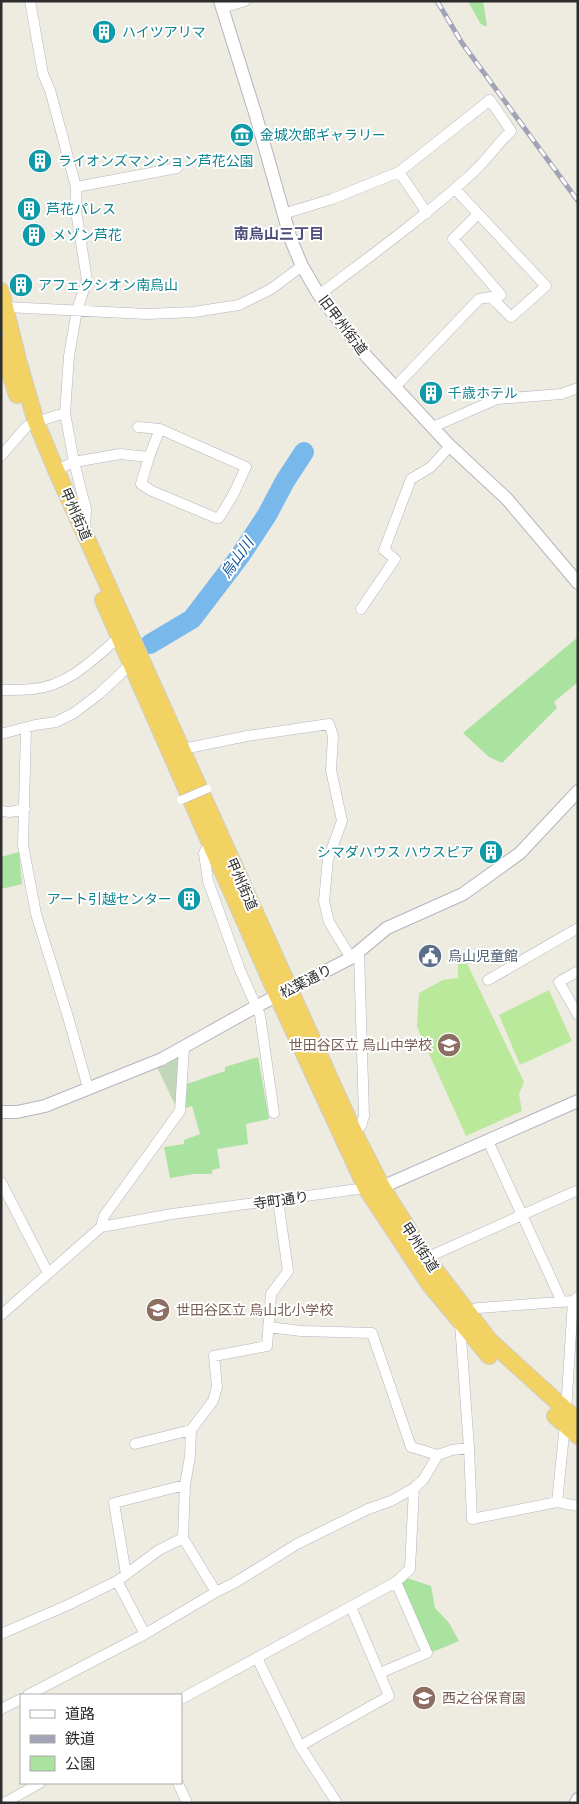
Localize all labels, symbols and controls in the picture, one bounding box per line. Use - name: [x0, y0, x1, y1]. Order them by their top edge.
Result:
- building icon: ハイツアリマ: [91, 19, 117, 45]
- place label: ハイツアリマ: [122, 25, 206, 42]
- museum icon: 金城次郎ギャラリー: [229, 122, 255, 148]
- place label: 金城次郎ギャラリー: [260, 128, 386, 145]
- building icon: ライオンズマンション芦花公園: [27, 148, 53, 174]
- place label: ライオンズマンション芦花公園: [58, 153, 254, 171]
- building icon: 芦花パレス: [16, 196, 42, 222]
- place label: 芦花パレス: [46, 202, 116, 219]
- building icon: メゾン芦花: [21, 222, 47, 248]
- district label: 南烏山三丁目: [234, 226, 324, 245]
- place label: メゾン芦花: [52, 228, 122, 245]
- building icon: アフェクシオン南烏山: [8, 272, 34, 298]
- place label: アフェクシオン南烏山: [38, 277, 178, 295]
- street label: 旧甲州街道: [314, 292, 370, 359]
- building icon: 千歳ホテル: [418, 380, 444, 406]
- place label: 千歳ホテル: [448, 386, 518, 403]
- street label: 甲州街道: [55, 485, 95, 544]
- water label: 烏山川: [218, 533, 260, 583]
- building icon: シマダハウス ハウスピア: [478, 839, 504, 865]
- place label: シマダハウス ハウスピア: [317, 845, 474, 862]
- street label: 甲州街道: [221, 855, 261, 914]
- building icon: アート引越センター: [176, 886, 202, 912]
- place label: アート引越センター: [47, 892, 172, 909]
- public building icon: 烏山児童館: [417, 943, 443, 969]
- place label: 烏山児童館: [448, 948, 518, 966]
- street label: 松葉通り: [278, 962, 335, 1003]
- school or university icon: 世田谷区立 烏山中学校: [436, 1032, 462, 1058]
- place label: 世田谷区立 烏山中学校: [289, 1037, 432, 1055]
- street label: 寺町通り: [252, 1189, 310, 1214]
- street label: 甲州街道: [396, 1219, 442, 1276]
- school or university icon: 世田谷区立 烏山北小学校: [145, 1297, 171, 1323]
- place label: 世田谷区立 烏山北小学校: [176, 1302, 333, 1320]
- school or university icon: 西之谷保育園: [411, 1685, 437, 1711]
- place label: 西之谷保育園: [442, 1691, 526, 1708]
- legend: [20, 1694, 182, 1784]
- text: 道路: [65, 1706, 95, 1725]
- text: 鉄道: [65, 1731, 95, 1750]
- text: 公園: [65, 1756, 95, 1775]

